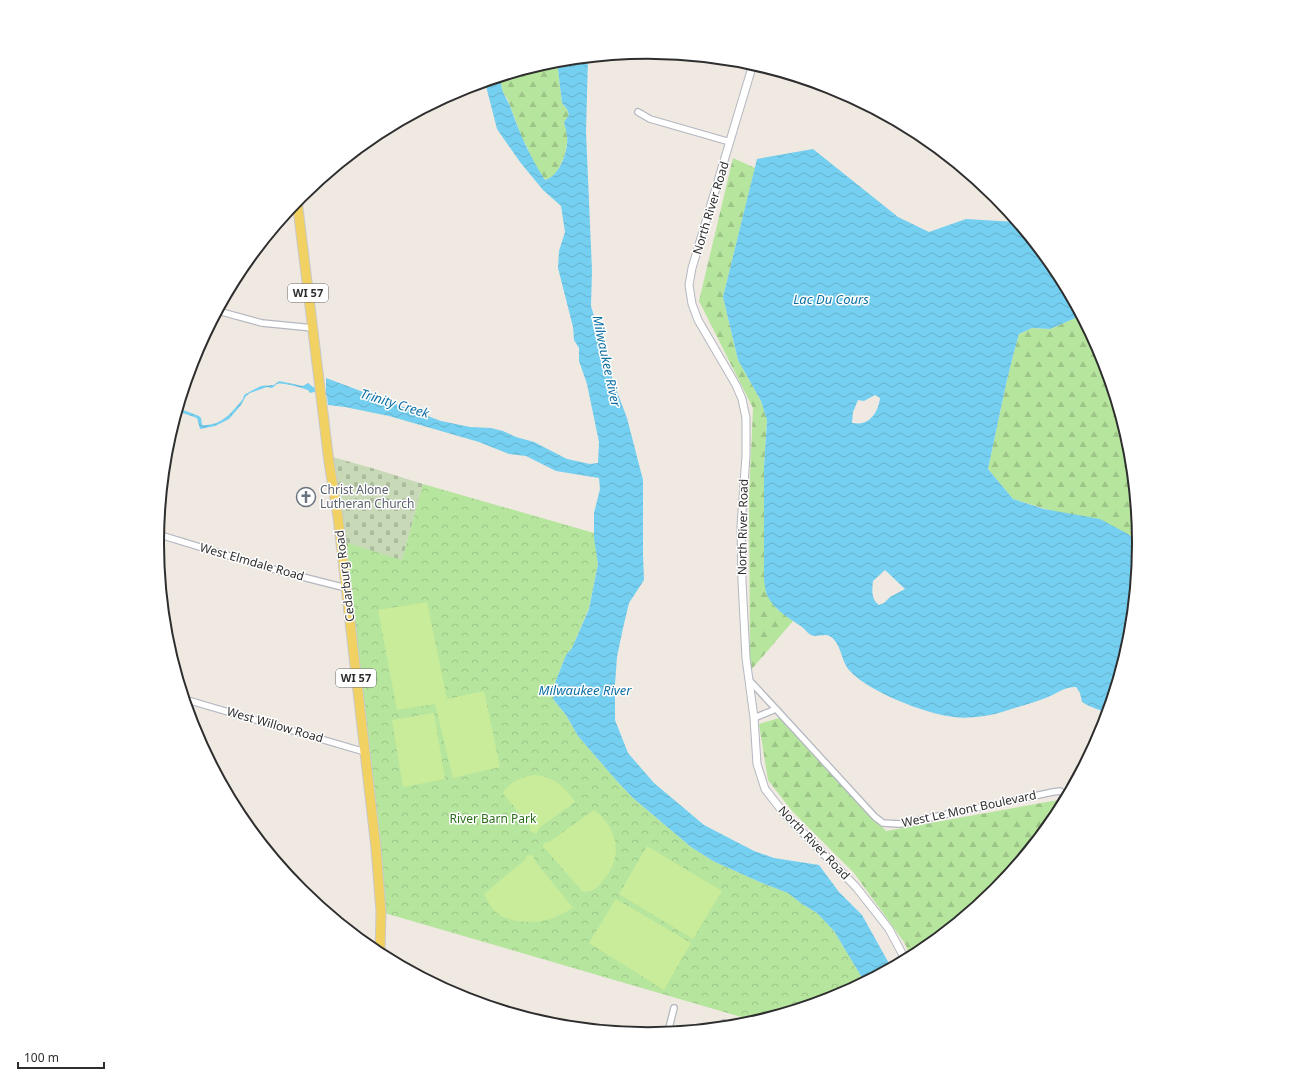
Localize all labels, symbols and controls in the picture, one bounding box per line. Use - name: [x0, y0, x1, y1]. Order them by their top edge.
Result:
- street label: North River Road: [688, 159, 733, 257]
- road number: WI 57: [288, 284, 328, 302]
- water label: Lac Du Cours: [793, 290, 869, 308]
- water label: Milwaukee River: [589, 314, 626, 409]
- water label: Trinity Creek: [358, 384, 432, 422]
- street label: North River Road: [733, 479, 752, 575]
- place label: Christ Alone Lutheran Church: [320, 481, 415, 512]
- church icon: Christ Alone Lutheran Church: [295, 486, 317, 508]
- street label: Cedarburg Road: [330, 529, 359, 623]
- street label: West Elmdale Road: [198, 538, 306, 585]
- road number: WI 57: [336, 669, 376, 687]
- water label: Milwaukee River: [538, 681, 632, 699]
- street label: West Willow Road: [225, 703, 325, 746]
- street label: West Le Mont Boulevard: [900, 786, 1038, 831]
- street label: North River Road: [775, 802, 854, 883]
- park label: River Barn Park: [450, 810, 537, 827]
- scale bar: [18, 1044, 104, 1070]
- text: 100 m: [24, 1049, 59, 1066]

